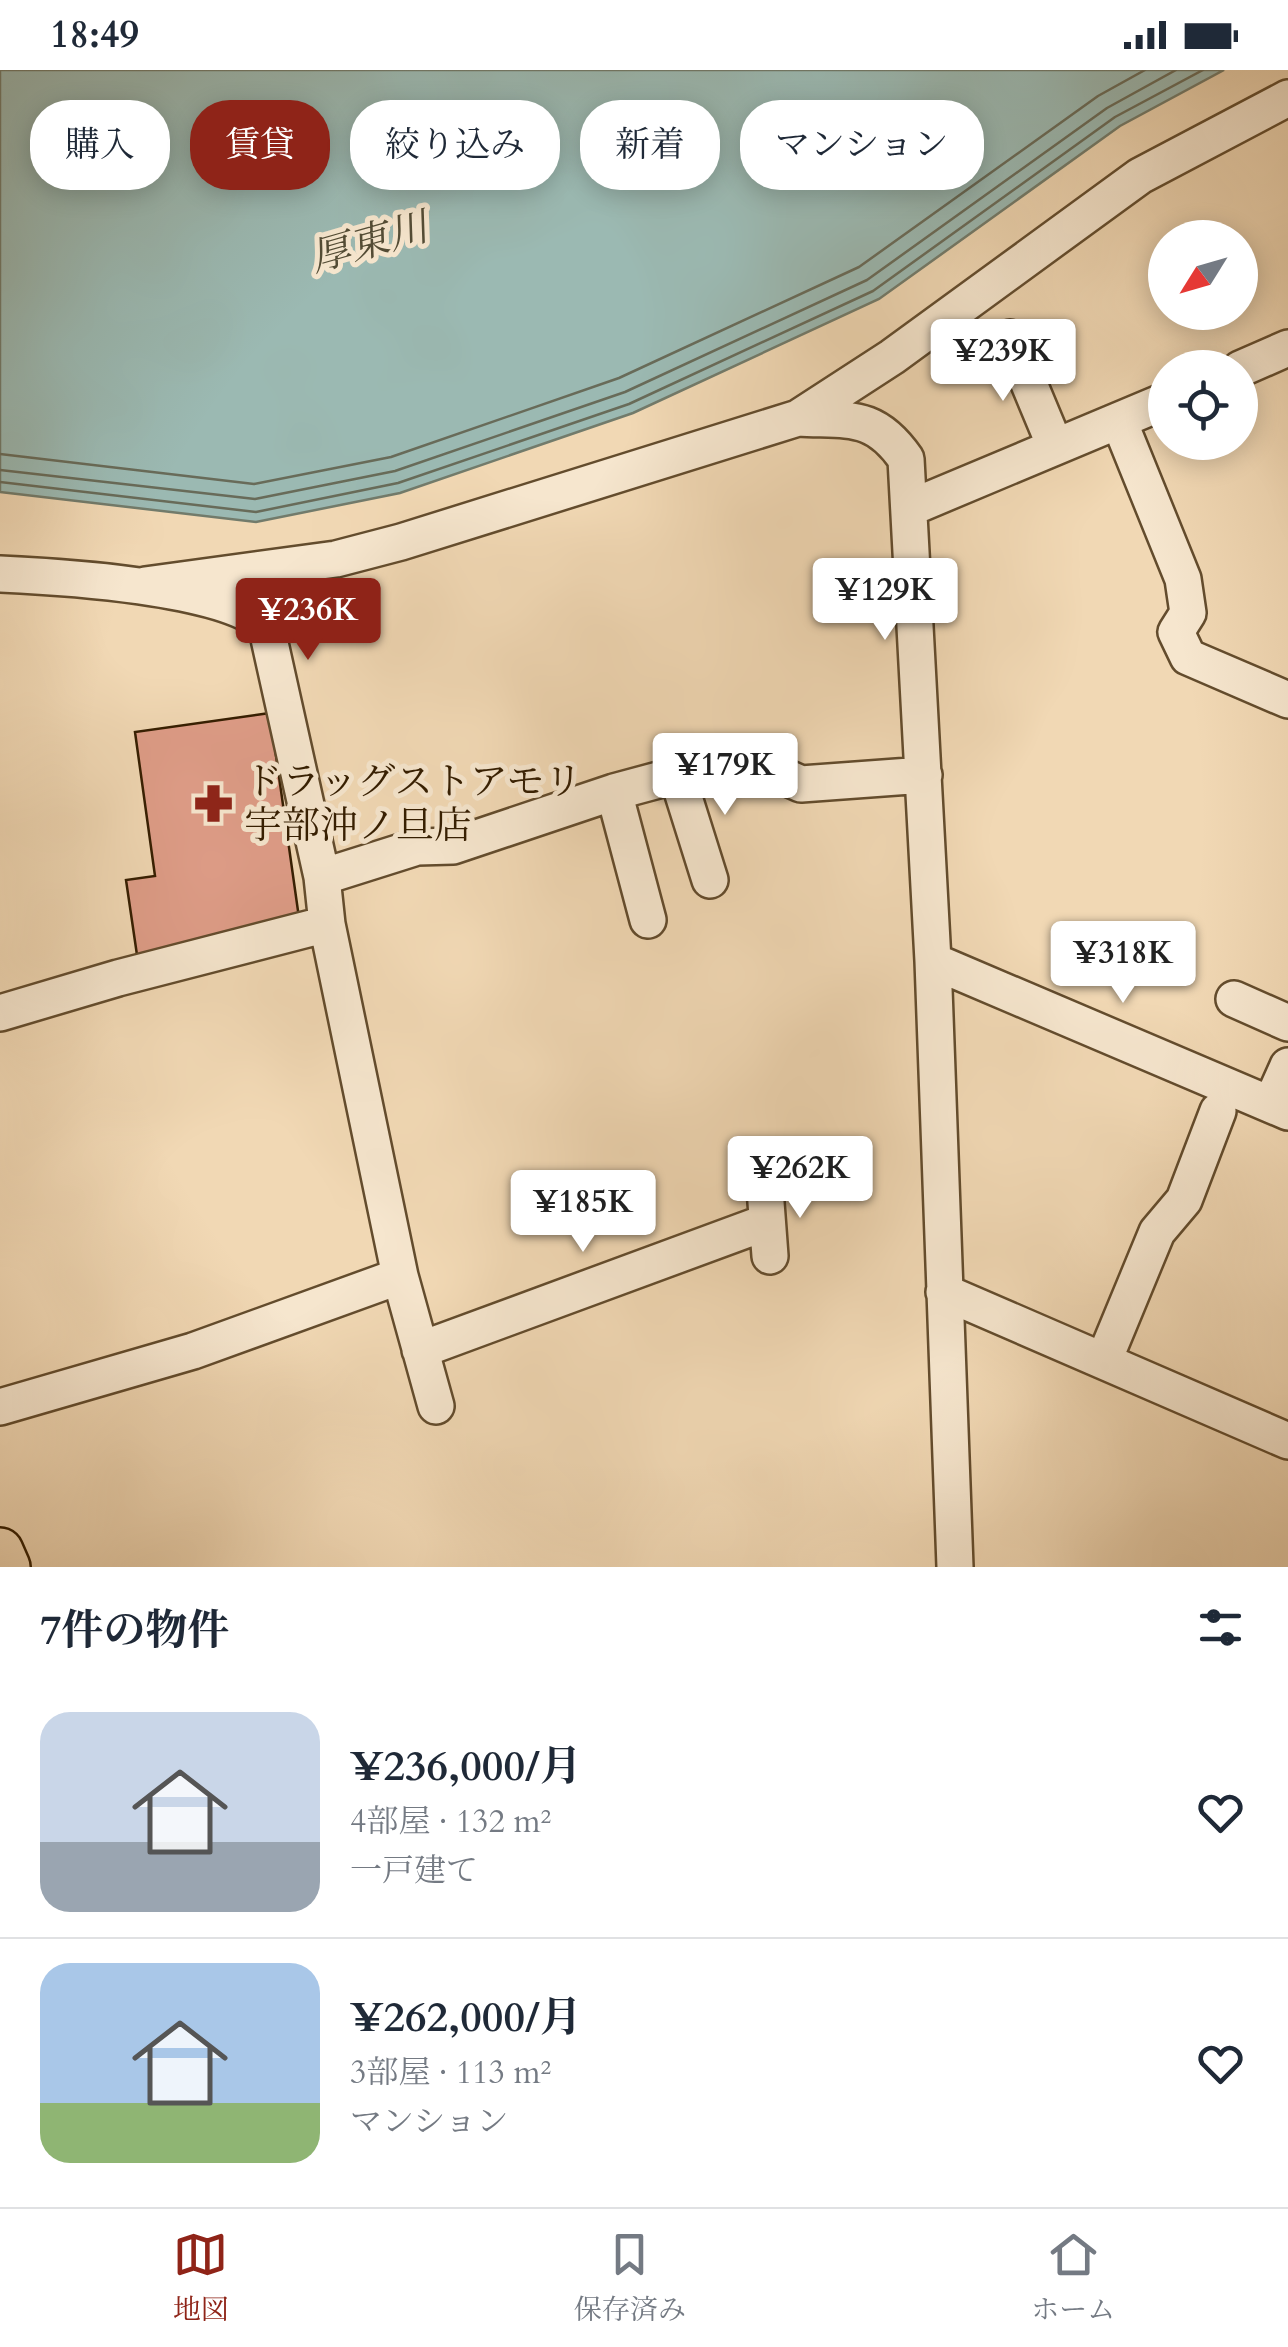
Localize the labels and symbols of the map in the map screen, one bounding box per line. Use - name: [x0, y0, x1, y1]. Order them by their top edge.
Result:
- water label: 厚東川: [304, 199, 438, 286]
- north arrow: [1148, 220, 1258, 330]
- pin: ¥239K: [933, 319, 1073, 404]
- pin: ¥129K: [815, 558, 955, 643]
- pin: ¥236K: [238, 578, 378, 663]
- pin: ¥179K: [655, 733, 795, 818]
- place label: ドラッグストアモリ 宇部沖ノ旦店: [244, 756, 582, 852]
- pharmacy icon: ドラッグストアモリ 宇部沖ノ旦店: [193, 783, 235, 825]
- pin: ¥318K: [1053, 921, 1193, 1006]
- pin: ¥262K: [730, 1136, 870, 1221]
- pin: ¥185K: [513, 1170, 653, 1255]

